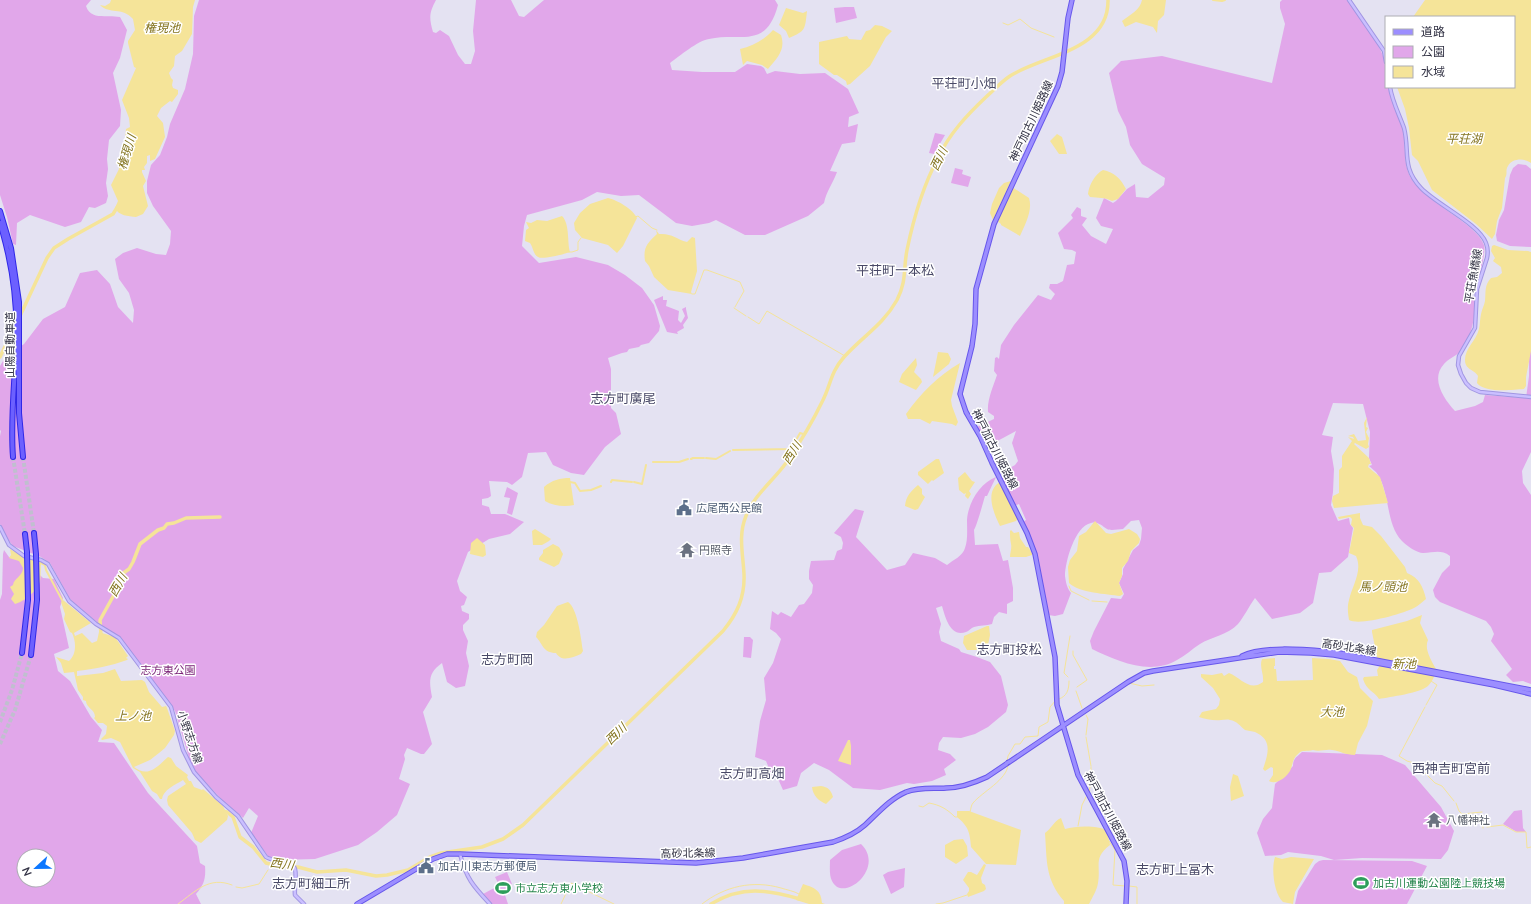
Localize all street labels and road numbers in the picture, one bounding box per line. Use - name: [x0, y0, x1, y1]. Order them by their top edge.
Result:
- street label: 神戸加古川姫路線: [1006, 78, 1056, 164]
- street label: 平荘魚橋線: [1461, 248, 1485, 304]
- street label: 山陽自動車道: [3, 312, 17, 378]
- street label: 神戸加古川姫路線: [969, 407, 1021, 491]
- street label: 高砂北条線: [1321, 636, 1377, 658]
- street label: 小野志方線: [174, 709, 206, 765]
- street label: 神戸加古川姫路線: [1081, 769, 1135, 853]
- street label: 高砂北条線: [660, 846, 716, 860]

